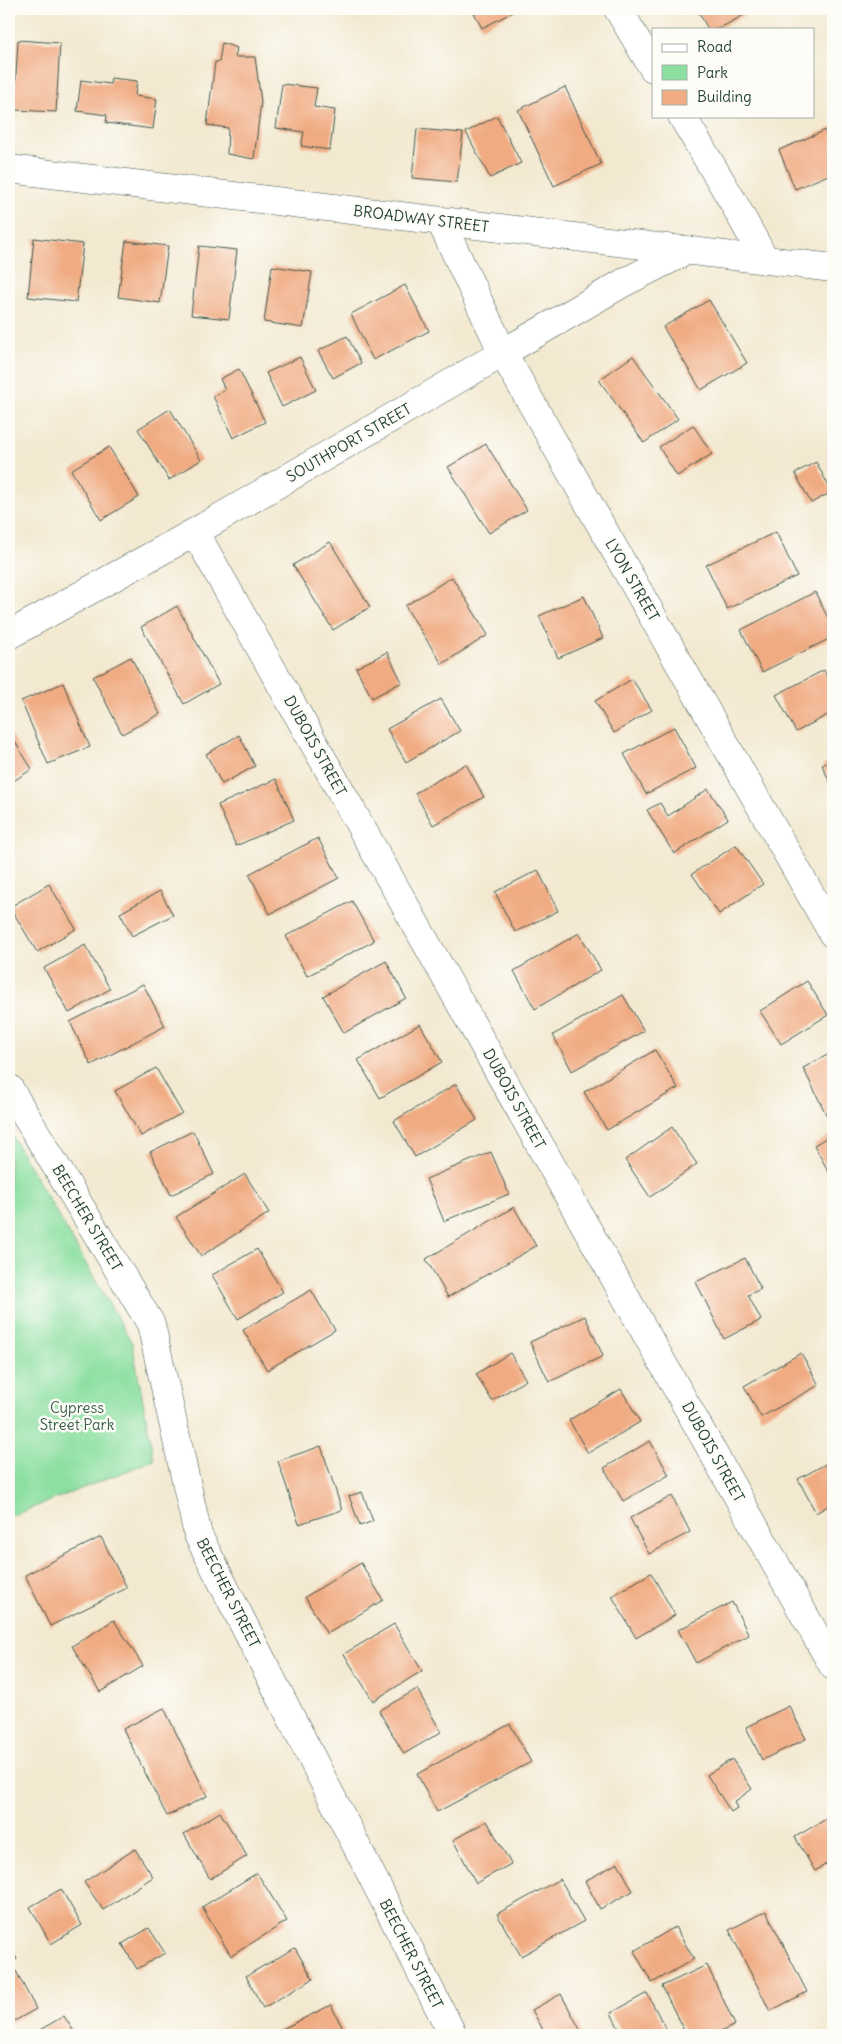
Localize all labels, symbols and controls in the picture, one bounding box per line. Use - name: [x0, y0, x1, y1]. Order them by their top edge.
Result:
- legend: [652, 28, 814, 118]
- text: Road: [697, 37, 732, 56]
- text: Park: [697, 63, 728, 82]
- text: Building: [697, 87, 752, 106]
- street label: BROADWAY STREET: [352, 201, 490, 236]
- street label: SOUTHPORT STREET: [283, 399, 415, 486]
- street label: LYON STREET: [601, 535, 664, 624]
- street label: DUBOIS STREET: [280, 692, 351, 799]
- street label: DUBOIS STREET: [479, 1045, 550, 1152]
- street label: BEECHER STREET: [48, 1161, 127, 1274]
- park label: Cypress Street Park: [40, 1398, 115, 1434]
- street label: DUBOIS STREET: [678, 1398, 749, 1505]
- street label: BEECHER STREET: [193, 1535, 264, 1651]
- street label: BEECHER STREET: [376, 1896, 447, 2012]

